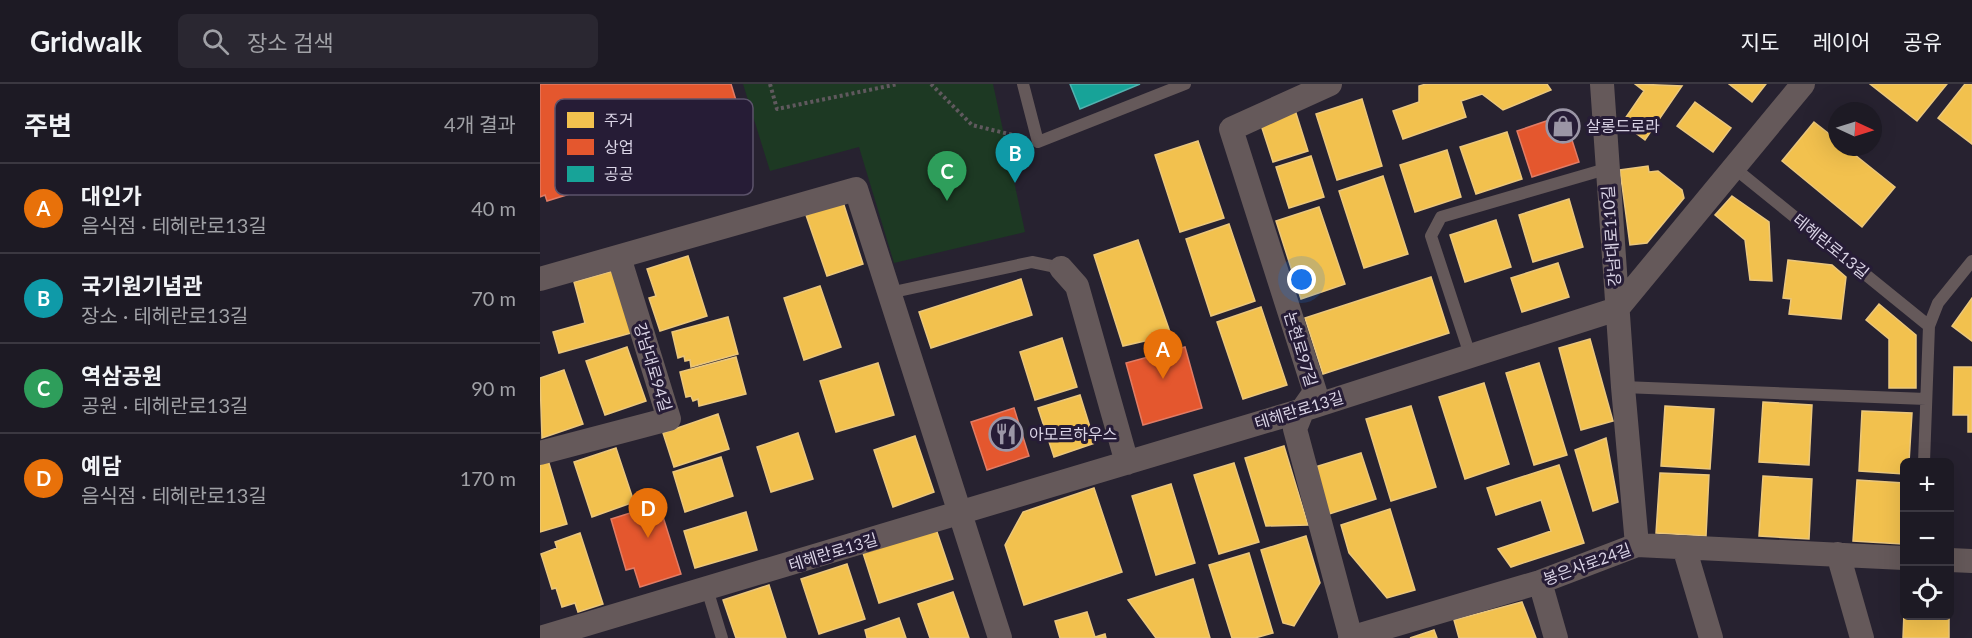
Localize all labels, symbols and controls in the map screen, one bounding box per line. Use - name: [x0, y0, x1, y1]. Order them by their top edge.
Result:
- search box: [178, 14, 598, 68]
- text: Gridwalk: [30, 24, 142, 58]
- icon: search: [199, 25, 232, 58]
- text: 장소 검색: [247, 29, 334, 56]
- text: 지도: [1741, 29, 1779, 54]
- text: 레이어: [1812, 29, 1870, 54]
- text: 공유: [1903, 29, 1942, 54]
- legend: [555, 99, 753, 195]
- north arrow: [1828, 102, 1882, 156]
- shop icon: 살롱드로라: [1545, 108, 1581, 144]
- text: 주변: [24, 109, 72, 141]
- text: 주거: [604, 110, 633, 129]
- text: 4개 결과: [444, 112, 516, 136]
- place label: 살롱드로라: [1586, 116, 1660, 135]
- pin: B: [996, 134, 1034, 183]
- text: 상업: [604, 137, 633, 156]
- pin: C: [928, 152, 966, 201]
- text: 공공: [604, 164, 633, 183]
- text: 대인가: [81, 182, 142, 209]
- street label: 강남대로110길: [1597, 185, 1624, 287]
- text: A: [37, 196, 50, 220]
- text: 40 m: [471, 196, 516, 220]
- street label: 테헤란로13길: [1790, 209, 1873, 282]
- text: 음식점 · 테헤란로13길: [81, 213, 267, 237]
- your location: [1287, 265, 1316, 294]
- text: 국기원기념관: [81, 272, 202, 299]
- text: B: [37, 286, 50, 310]
- text: 70 m: [471, 286, 516, 310]
- text: 장소 · 테헤란로13길: [81, 303, 248, 327]
- street label: 논현로97길: [1281, 309, 1322, 389]
- street label: 강남대로94길: [631, 320, 676, 414]
- pin: A: [1144, 330, 1182, 379]
- text: 역삼공원: [81, 362, 162, 389]
- text: C: [37, 376, 50, 400]
- text: 90 m: [471, 376, 516, 400]
- street label: 테헤란로13길: [1252, 387, 1346, 432]
- text: 공원 · 테헤란로13길: [81, 393, 248, 417]
- restaurant icon: 아모르하우스: [988, 416, 1024, 452]
- place label: 아모르하우스: [1029, 424, 1117, 443]
- text: 예담: [81, 452, 121, 479]
- map controls: [1900, 458, 1954, 620]
- button: +: [1900, 458, 1954, 512]
- text: D: [36, 466, 51, 490]
- text: 170 m: [460, 466, 516, 490]
- text: 음식점 · 테헤란로13길: [81, 483, 267, 507]
- pin: D: [628, 488, 668, 538]
- button: −: [1900, 512, 1954, 566]
- street label: 테헤란로13길: [786, 529, 880, 574]
- street label: 봉은사로24길: [1540, 539, 1633, 588]
- button: locate: [1900, 566, 1954, 620]

